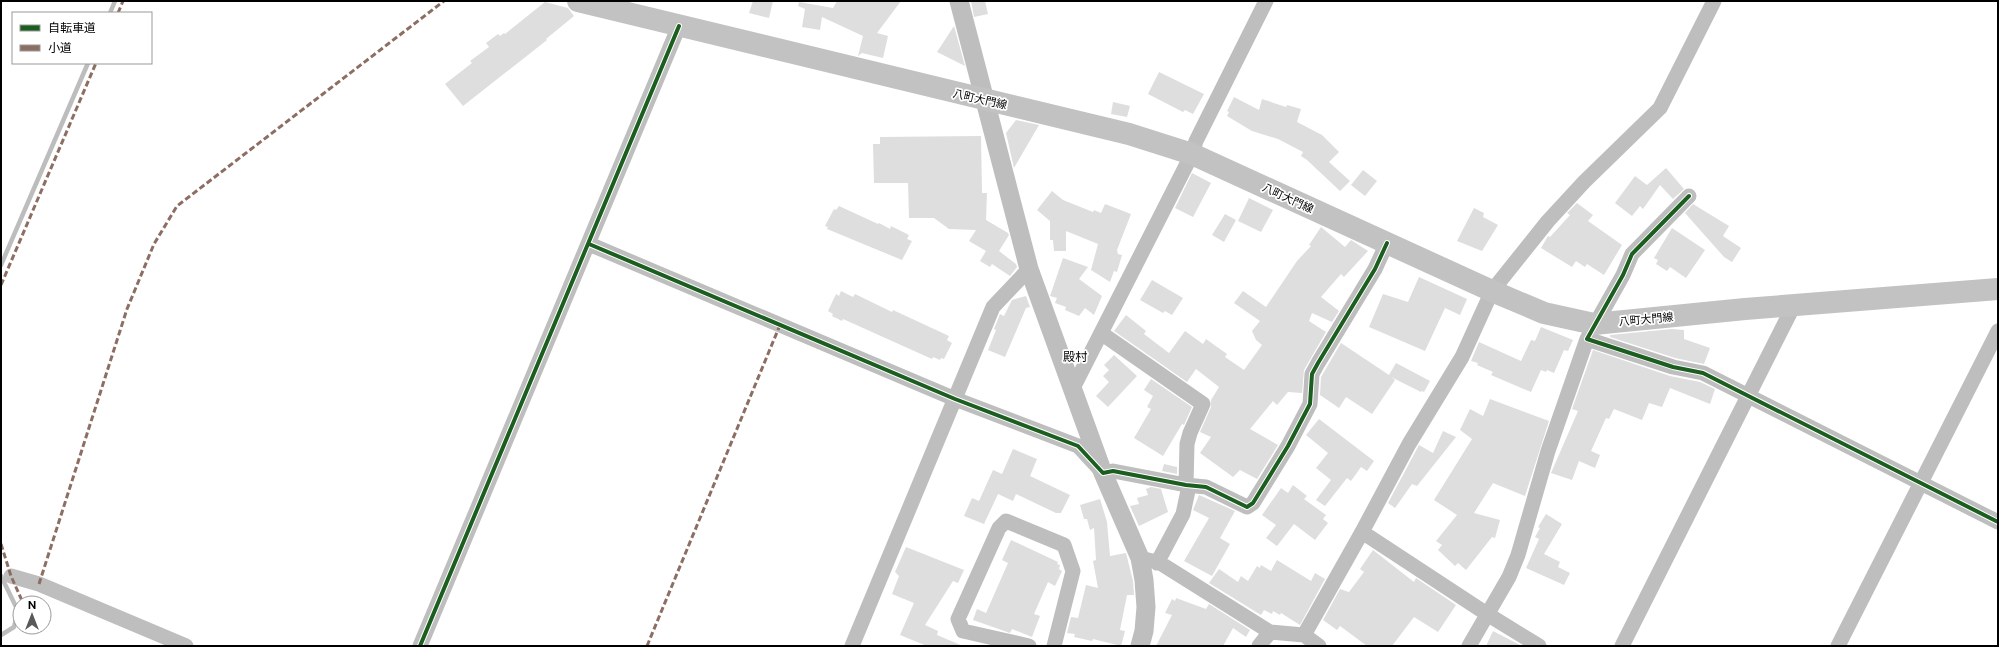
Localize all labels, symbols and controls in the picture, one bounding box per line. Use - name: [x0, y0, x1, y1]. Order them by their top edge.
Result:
- legend: [12, 12, 152, 64]
- text: 自転車道: [48, 21, 96, 35]
- text: 小道: [48, 41, 72, 55]
- street label: 八町大門線: [952, 87, 1008, 111]
- street label: 八町大門線: [1261, 181, 1315, 215]
- street label: 八町大門線: [1618, 311, 1674, 327]
- district label: 殿村: [1063, 350, 1088, 364]
- north arrow: [12, 595, 52, 635]
- text: N: [28, 599, 36, 611]

